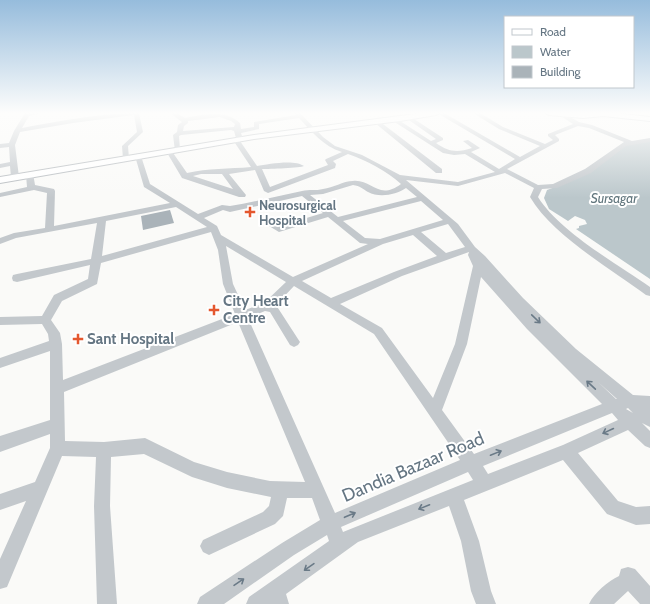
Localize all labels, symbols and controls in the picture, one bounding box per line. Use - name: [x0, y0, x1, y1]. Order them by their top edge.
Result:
- legend: [504, 16, 634, 88]
- text: Road: [540, 24, 566, 39]
- text: Water: [540, 44, 571, 59]
- text: Building: [540, 64, 582, 79]
- water label: Sursagar: [591, 190, 638, 206]
- place label: Neurosurgical Hospital: [259, 197, 337, 228]
- marker: Neurosurgical Hospital: [244, 206, 256, 218]
- place label: City Heart Centre: [223, 292, 289, 327]
- marker: City Heart Centre: [208, 304, 220, 316]
- one-way arrow: [531, 314, 541, 323]
- place label: Sant Hospital: [87, 330, 174, 348]
- marker: Sant Hospital: [72, 333, 84, 345]
- one-way arrow: [586, 380, 596, 390]
- street label: Dandia Bazaar Road: [339, 427, 487, 507]
- one-way arrow: [603, 428, 615, 435]
- one-way arrow: [489, 449, 501, 457]
- one-way arrow: [418, 504, 430, 512]
- one-way arrow: [344, 511, 356, 518]
- one-way arrow: [304, 563, 315, 571]
- one-way arrow: [234, 578, 245, 586]

